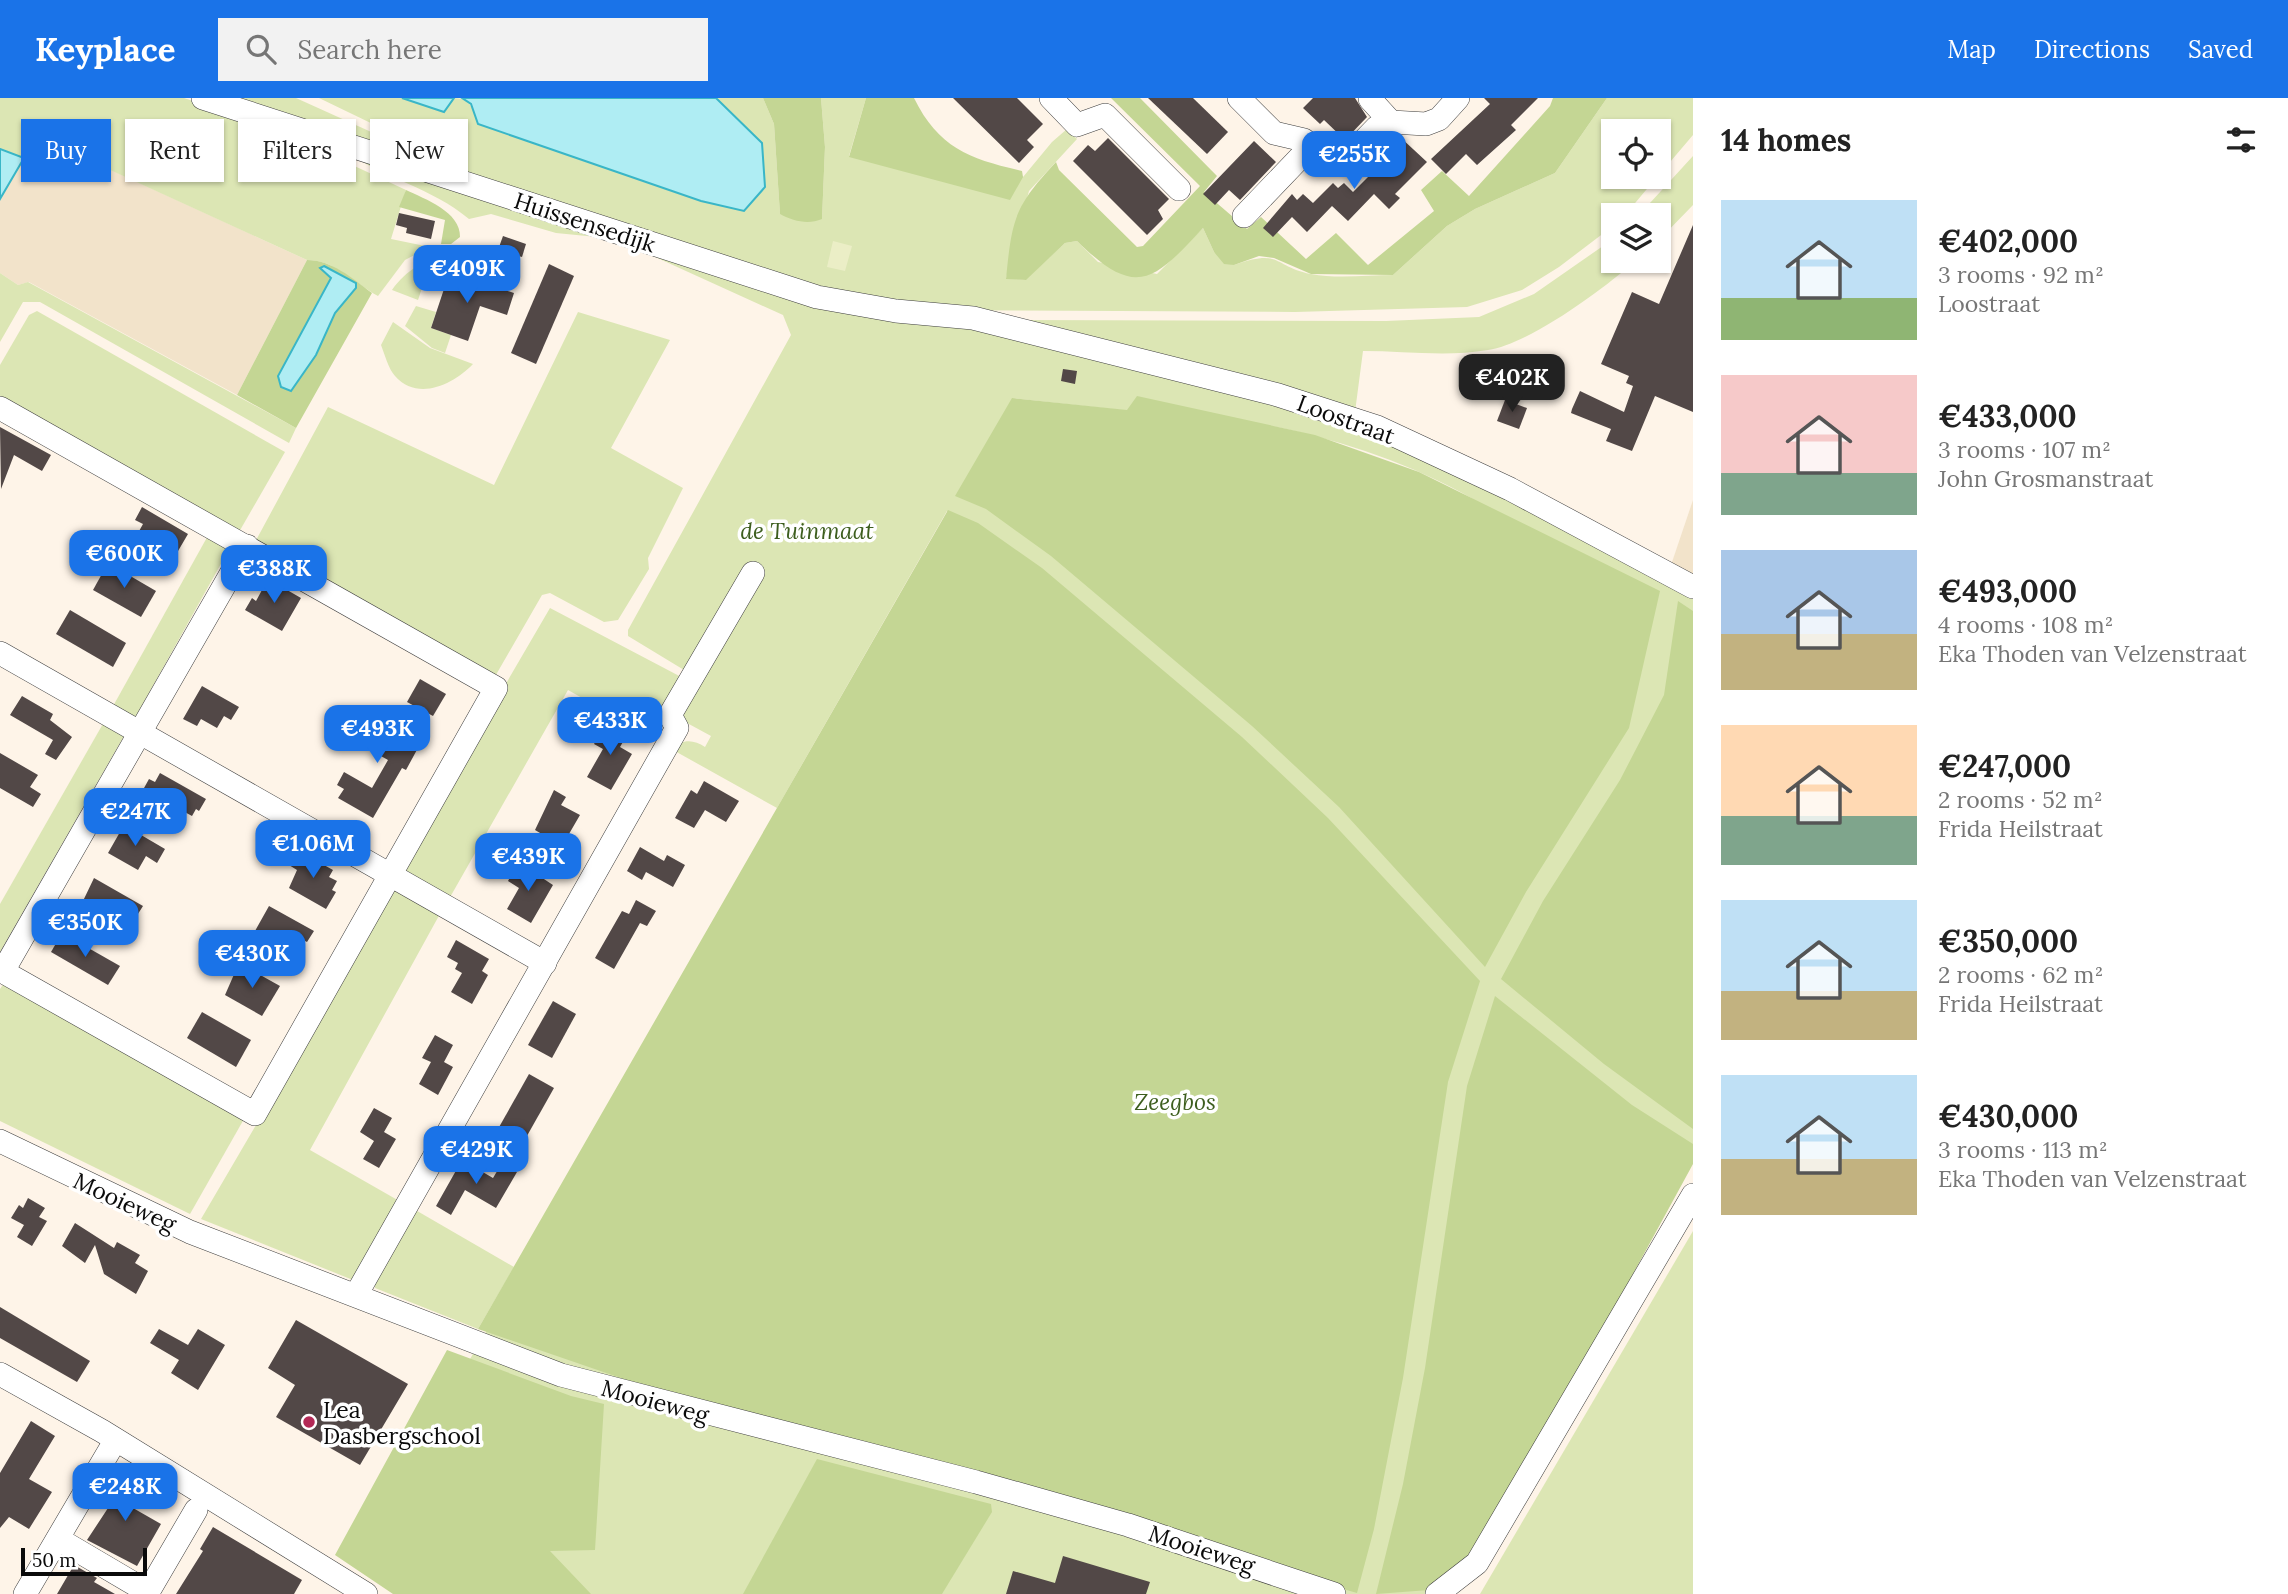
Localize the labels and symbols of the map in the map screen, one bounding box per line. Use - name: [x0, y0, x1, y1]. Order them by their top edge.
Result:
- pin: €255K: [1305, 132, 1403, 191]
- street label: Huissensedijk: [511, 185, 660, 259]
- pin: €409K: [418, 246, 516, 305]
- pin: €402K: [1463, 354, 1561, 414]
- street label: Loostraat: [1293, 388, 1399, 450]
- park label: de Tuinmaat: [740, 516, 874, 545]
- pin: €600K: [75, 531, 173, 590]
- pin: €388K: [225, 546, 323, 605]
- pin: €433K: [561, 698, 659, 757]
- pin: €493K: [328, 706, 426, 765]
- pin: €247K: [86, 788, 184, 848]
- pin: €1.06M: [256, 820, 370, 880]
- pin: €439K: [479, 834, 577, 893]
- pin: €350K: [36, 900, 134, 959]
- pin: €430K: [203, 930, 301, 990]
- park label: Zeegbos: [1134, 1087, 1216, 1116]
- pin: €429K: [427, 1126, 525, 1186]
- street label: Mooieweg: [69, 1166, 182, 1239]
- street label: Mooieweg: [598, 1373, 713, 1430]
- place label: Lea Dasbergschool: [323, 1395, 481, 1450]
- marker: Lea Dasbergschool: [301, 1414, 317, 1430]
- pin: €248K: [76, 1464, 174, 1523]
- street label: Mooieweg: [1145, 1518, 1260, 1580]
- scale bar: [21, 1545, 147, 1577]

